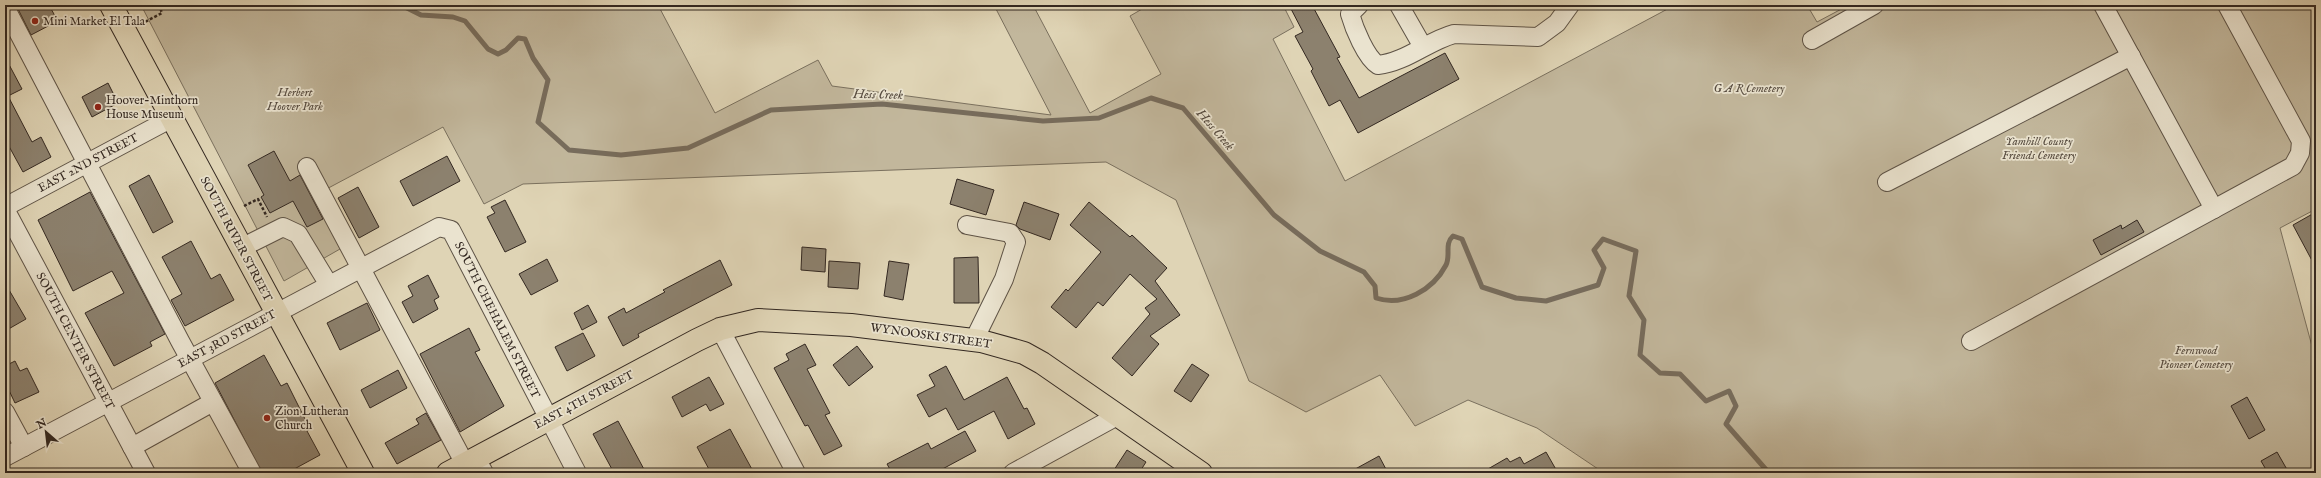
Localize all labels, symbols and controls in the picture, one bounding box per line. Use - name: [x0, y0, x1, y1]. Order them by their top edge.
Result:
- place label: Mini Market El Tala: [43, 14, 146, 29]
- marker: Mini Market El Tala: [30, 16, 40, 26]
- park label: G A R Cemetery: [1714, 81, 1785, 96]
- park label: Herbert Hoover Park: [266, 85, 323, 114]
- water label: Hess Creek: [852, 86, 904, 104]
- place label: Hoover-Minthorn House Museum: [106, 93, 199, 122]
- marker: Hoover-Minthorn House Museum: [93, 102, 103, 112]
- water label: Hess Creek: [1191, 105, 1238, 155]
- street label: EAST 2ND STREET: [35, 130, 141, 196]
- park label: Yamhill County Friends Cemetery: [2002, 134, 2077, 163]
- street label: SOUTH RIVER STREET: [197, 174, 275, 304]
- street label: SOUTH CHEHALEM STREET: [451, 239, 543, 401]
- street label: SOUTH CENTER STREET: [32, 270, 118, 412]
- street label: EAST 3RD STREET: [175, 307, 279, 371]
- street label: WYNOOSKI STREET: [870, 320, 993, 352]
- park label: Fernwood Pioneer Cemetery: [2159, 343, 2233, 372]
- street label: EAST 4TH STREET: [532, 367, 637, 433]
- place label: Zion Lutheran Church: [275, 404, 349, 433]
- north arrow: [26, 412, 66, 452]
- marker: Zion Lutheran Church: [262, 413, 272, 423]
- text: N: [33, 415, 50, 433]

